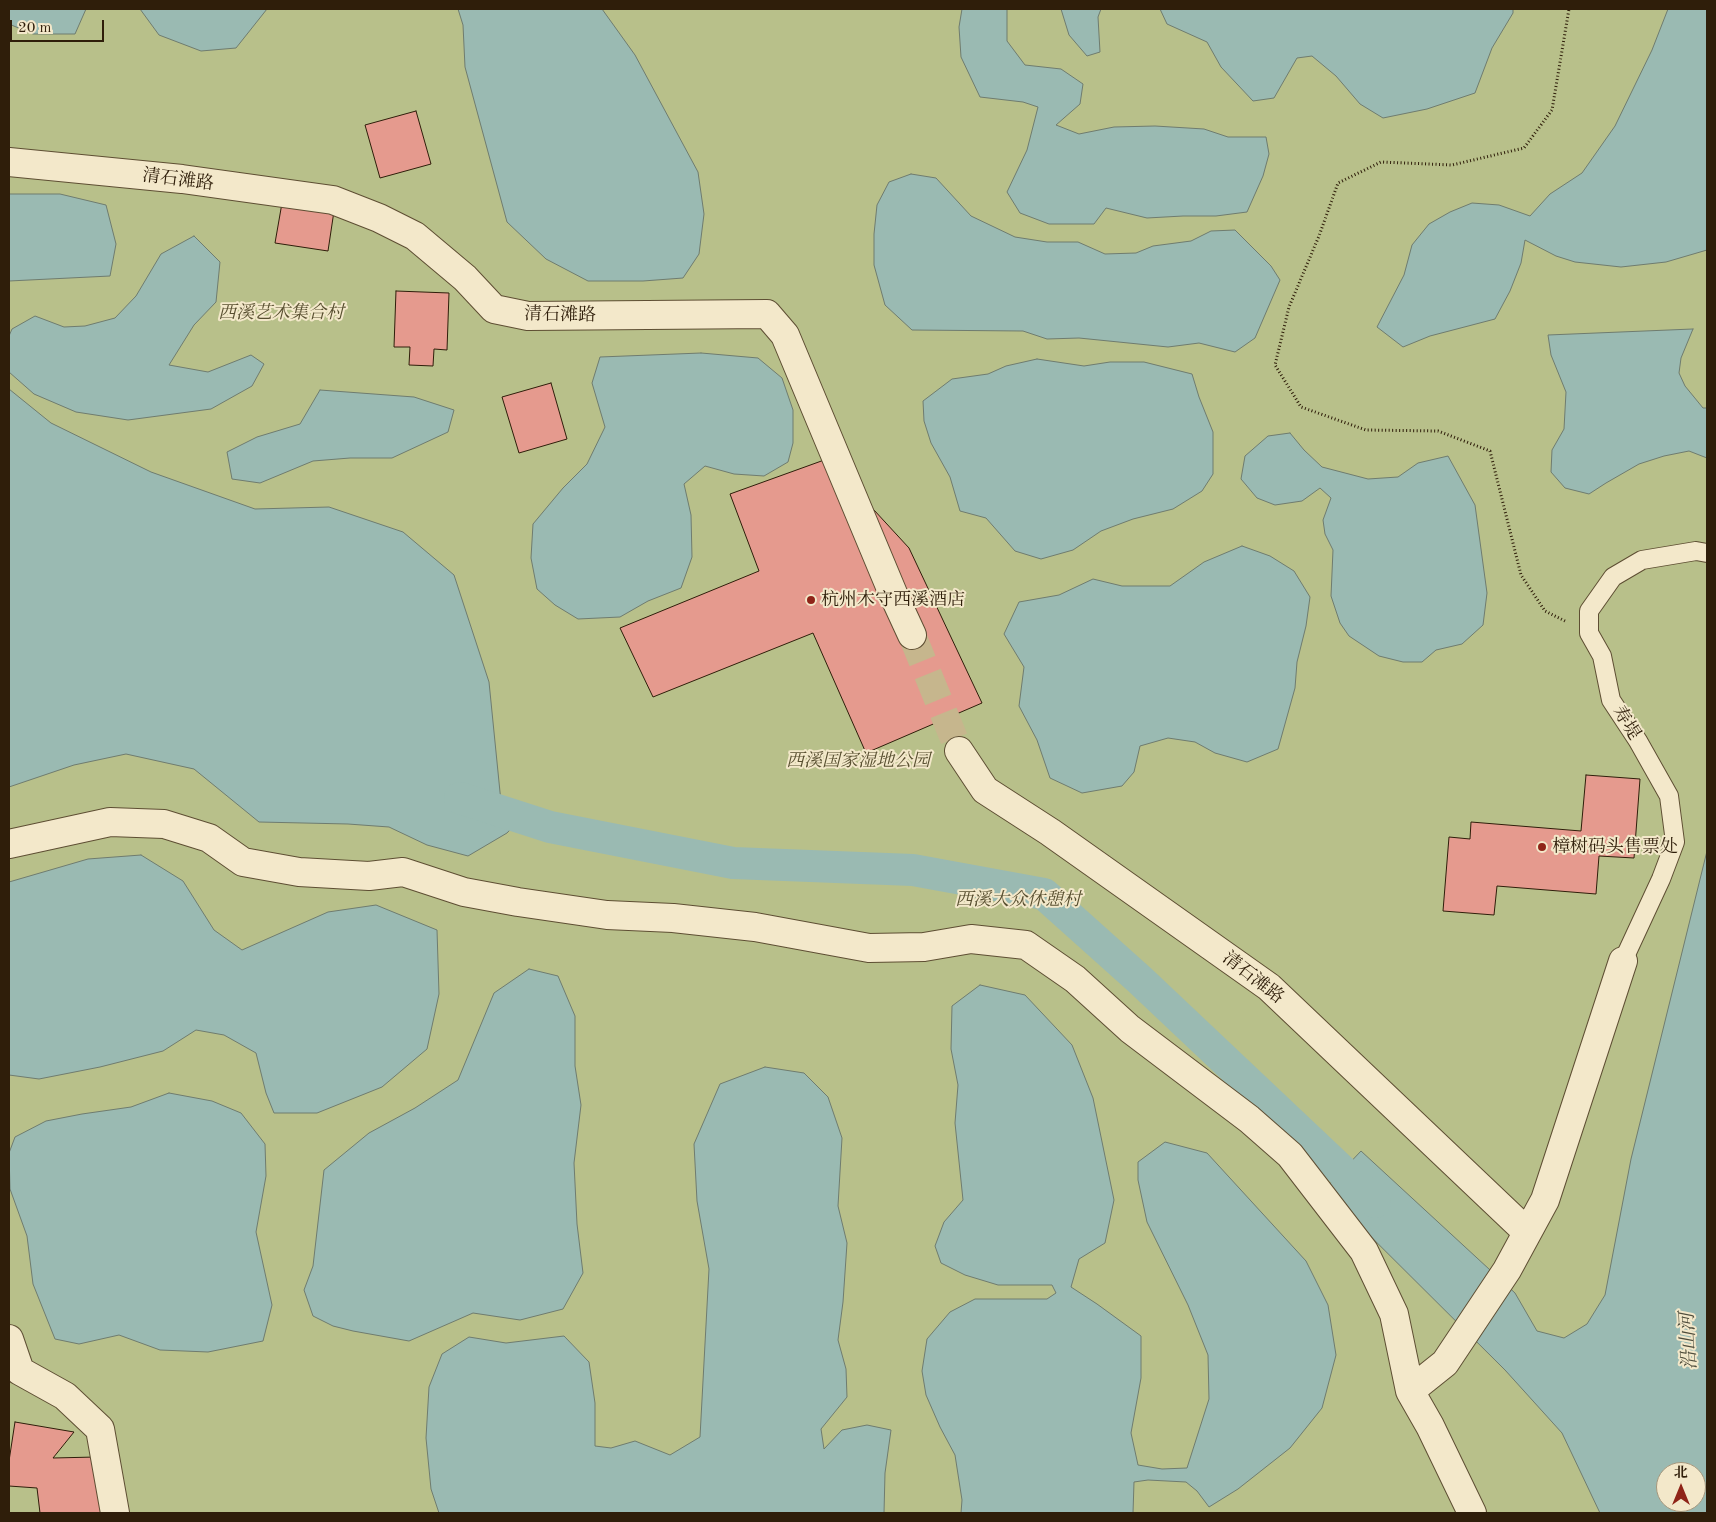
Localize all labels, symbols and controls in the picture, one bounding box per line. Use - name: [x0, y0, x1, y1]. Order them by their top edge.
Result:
- scale bar: [12, 10, 106, 42]
- text: 20 m: [18, 21, 52, 36]
- street label: 清石滩路: [141, 165, 215, 195]
- park label: 西溪艺术集合村: [218, 302, 344, 324]
- street label: 清石滩路: [524, 304, 596, 326]
- place label: 杭州木守西溪酒店: [821, 589, 965, 611]
- marker: 杭州木守西溪酒店: [805, 594, 817, 606]
- street label: 寿堤: [1607, 702, 1645, 744]
- park label: 西溪国家湿地公园: [786, 750, 930, 772]
- place label: 樟树码头售票处: [1552, 836, 1678, 858]
- marker: 樟树码头售票处: [1536, 841, 1548, 853]
- park label: 西溪大众休憩村: [955, 889, 1081, 911]
- street label: 清石滩路: [1218, 947, 1288, 1009]
- water label: 沿山河: [1676, 1312, 1702, 1370]
- north arrow: [1656, 1462, 1706, 1512]
- text: 北: [1674, 1466, 1688, 1480]

